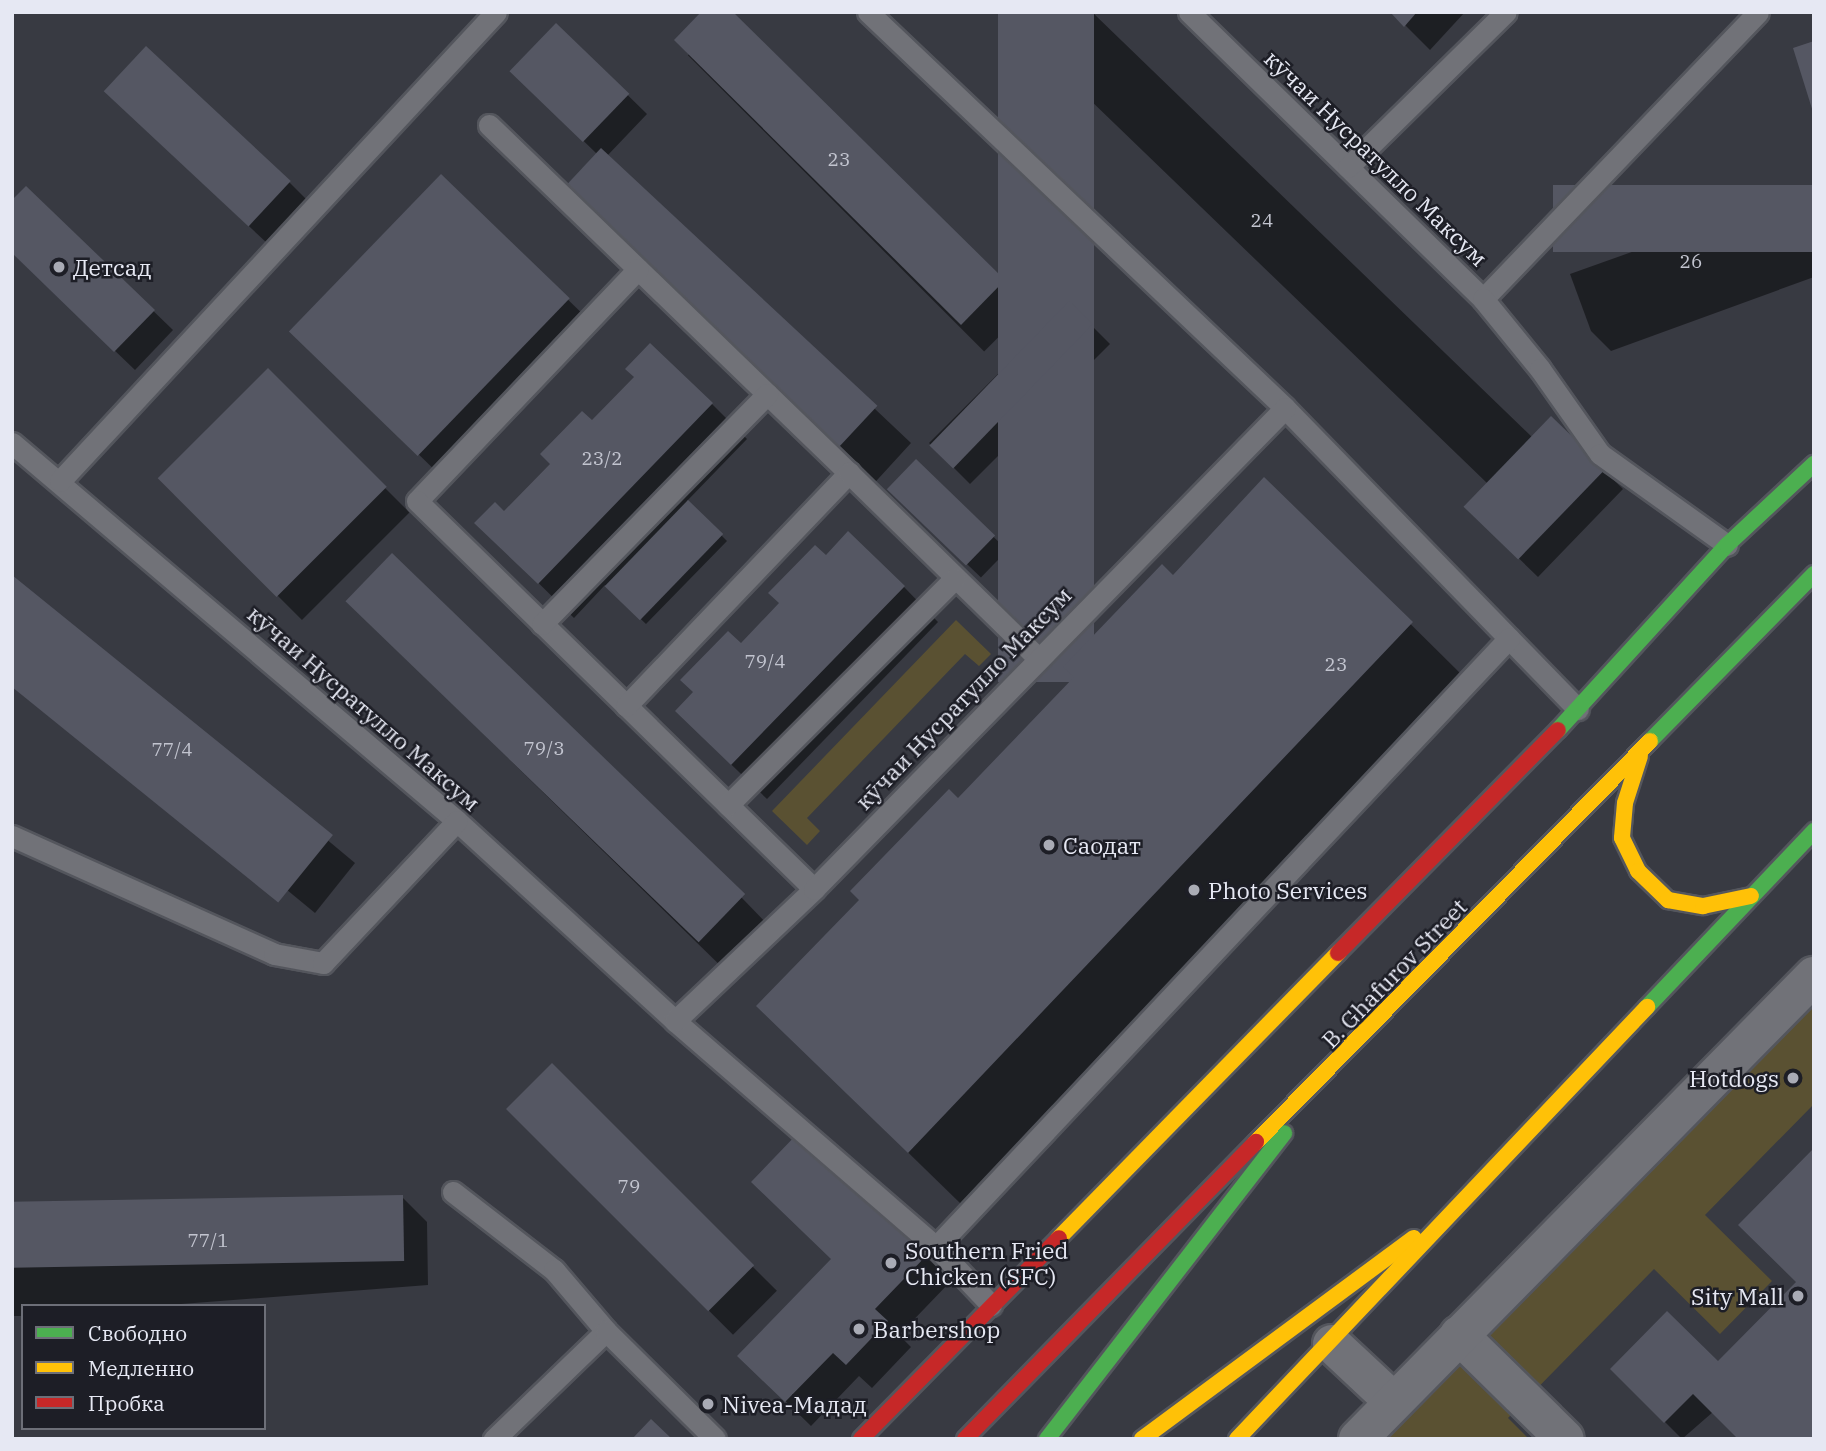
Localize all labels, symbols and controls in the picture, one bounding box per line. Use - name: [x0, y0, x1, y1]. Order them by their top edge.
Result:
- street label: кӯчаи Нусратулло Максум: [1259, 44, 1493, 272]
- house number: 23: [828, 149, 850, 171]
- house number: 24: [1251, 210, 1273, 232]
- house number: 26: [1680, 251, 1702, 273]
- place label: Детсад: [73, 253, 151, 281]
- marker: Детсад: [51, 259, 67, 275]
- house number: 23/2: [581, 448, 623, 470]
- street label: кӯчаи Нусратулло Максум: [849, 581, 1077, 815]
- street label: кӯчаи Нусратулло Максум: [242, 600, 486, 816]
- house number: 79/4: [744, 651, 786, 673]
- house number: 23: [1325, 654, 1347, 676]
- house number: 79/3: [523, 738, 565, 760]
- house number: 77/4: [151, 739, 193, 761]
- place label: Саодат: [1063, 831, 1141, 859]
- marker: Саодат: [1041, 837, 1057, 853]
- place label: Photo Services: [1208, 876, 1368, 904]
- marker: Photo Services: [1186, 882, 1202, 898]
- street label: B. Ghafurov Street: [1316, 893, 1472, 1053]
- place label: Hotdogs: [1689, 1064, 1779, 1092]
- marker: Hotdogs: [1785, 1070, 1801, 1086]
- house number: 79: [618, 1176, 640, 1198]
- house number: 77/1: [187, 1230, 229, 1252]
- place label: Southern Fried Chicken (SFC): [905, 1236, 1069, 1290]
- marker: Southern Fried Chicken (SFC): [883, 1255, 899, 1271]
- place label: Sity Mall: [1691, 1282, 1784, 1310]
- marker: Sity Mall: [1790, 1288, 1806, 1304]
- legend: [21, 1304, 266, 1430]
- place label: Barbershop: [873, 1315, 1000, 1343]
- text: Свободно: [88, 1319, 187, 1347]
- marker: Barbershop: [851, 1321, 867, 1337]
- text: Медленно: [88, 1354, 194, 1382]
- text: Пробка: [88, 1389, 165, 1417]
- place label: Nivea-Мадад: [722, 1390, 867, 1418]
- marker: Nivea-Мадад: [700, 1396, 716, 1412]

